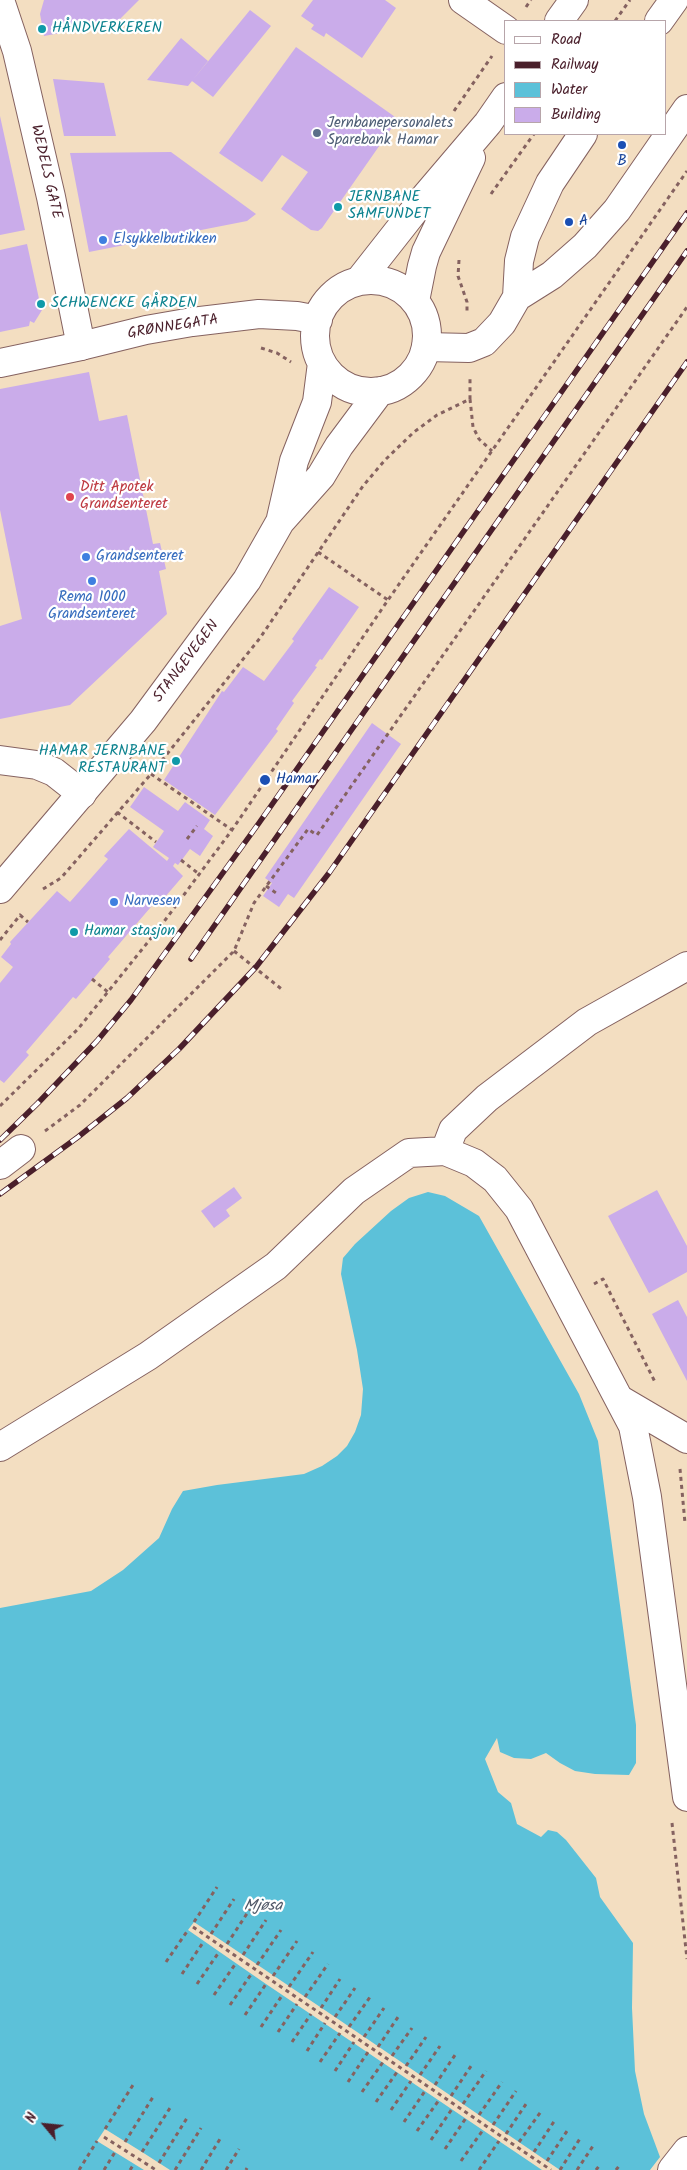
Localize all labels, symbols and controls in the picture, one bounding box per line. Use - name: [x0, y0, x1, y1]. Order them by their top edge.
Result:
- place label: HÅNDVERKEREN: [52, 20, 162, 38]
- legend: [504, 20, 667, 135]
- marker: HÅNDVERKEREN: [36, 23, 48, 35]
- text: Road: [551, 28, 581, 52]
- text: Railway: [551, 53, 598, 77]
- text: Water: [551, 78, 587, 102]
- text: Building: [551, 103, 601, 127]
- place label: Jernbanepersonalets Sparebank Hamar: [327, 115, 453, 150]
- street label: WEDELS GATE: [25, 123, 65, 221]
- marker: Jernbanepersonalets Sparebank Hamar: [311, 127, 323, 139]
- marker: B: [616, 139, 628, 151]
- place label: B: [617, 153, 627, 171]
- place label: JERNBANE SAMFUNDET: [348, 189, 430, 224]
- marker: JERNBANE SAMFUNDET: [332, 201, 344, 213]
- place label: A: [579, 213, 588, 231]
- marker: A: [563, 216, 575, 228]
- place label: Elsykkelbutikken: [113, 231, 217, 249]
- marker: Elsykkelbutikken: [97, 234, 109, 246]
- place label: SCHWENCKE GÅRDEN: [51, 295, 197, 313]
- marker: SCHWENCKE GÅRDEN: [35, 298, 47, 310]
- street label: GRØNNEGATA: [126, 312, 220, 344]
- place label: Ditt Apotek Grandsenteret: [80, 479, 168, 514]
- marker: Ditt Apotek Grandsenteret: [64, 491, 76, 503]
- place label: Grandsenteret: [96, 548, 184, 566]
- marker: Grandsenteret: [80, 551, 92, 563]
- marker: Rema 1000 Grandsenteret: [86, 575, 98, 587]
- place label: Rema 1000 Grandsenteret: [48, 589, 136, 624]
- street label: STANGEVEGEN: [150, 617, 224, 707]
- place label: HAMAR JERNBANE RESTAURANT: [39, 743, 166, 778]
- marker: HAMAR JERNBANE RESTAURANT: [170, 755, 182, 767]
- place label: Hamar: [276, 771, 317, 789]
- marker: Hamar: [258, 773, 272, 787]
- place label: Narvesen: [124, 893, 180, 911]
- marker: Narvesen: [108, 896, 120, 908]
- place label: Hamar stasjon: [84, 923, 175, 941]
- marker: Hamar stasjon: [68, 926, 80, 938]
- water label: Mjøsa: [244, 1897, 282, 1917]
- north arrow: [20, 2100, 70, 2150]
- text: N: [20, 2109, 44, 2127]

